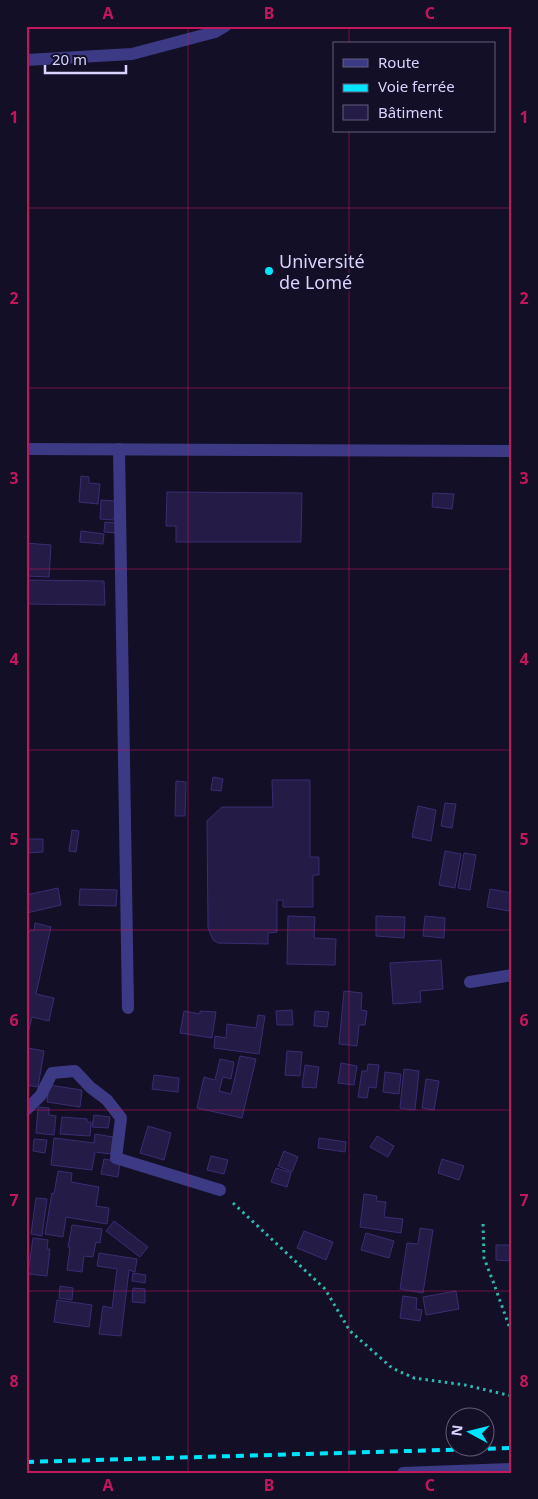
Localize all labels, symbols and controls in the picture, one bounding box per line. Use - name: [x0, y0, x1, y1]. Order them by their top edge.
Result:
- text: A: [102, 2, 114, 24]
- text: B: [264, 2, 274, 24]
- text: C: [425, 2, 435, 24]
- scale bar: [45, 42, 126, 74]
- legend: [333, 42, 496, 132]
- text: 20 m: [52, 49, 87, 69]
- text: Route: [378, 52, 420, 72]
- text: Voie ferrée: [378, 76, 455, 96]
- text: Bâtiment: [378, 102, 443, 122]
- text: 1: [9, 106, 19, 128]
- text: 1: [519, 106, 529, 128]
- place label: Université de Lomé: [279, 249, 365, 294]
- marker: Université de Lomé: [263, 265, 275, 277]
- text: 2: [9, 287, 19, 309]
- text: 2: [519, 287, 529, 309]
- text: 3: [9, 467, 19, 489]
- text: 3: [519, 467, 529, 489]
- text: 4: [9, 648, 19, 670]
- text: 4: [519, 648, 529, 670]
- text: 5: [9, 828, 19, 850]
- text: 5: [519, 828, 529, 850]
- text: 6: [9, 1009, 19, 1031]
- text: 6: [519, 1009, 529, 1031]
- text: 7: [9, 1189, 19, 1211]
- text: 7: [519, 1189, 529, 1211]
- text: 8: [9, 1370, 19, 1392]
- text: 8: [519, 1370, 529, 1392]
- north arrow: [446, 1406, 496, 1456]
- text: N: [446, 1424, 467, 1437]
- text: A: [102, 1474, 114, 1496]
- text: B: [264, 1474, 274, 1496]
- text: C: [425, 1474, 435, 1496]

